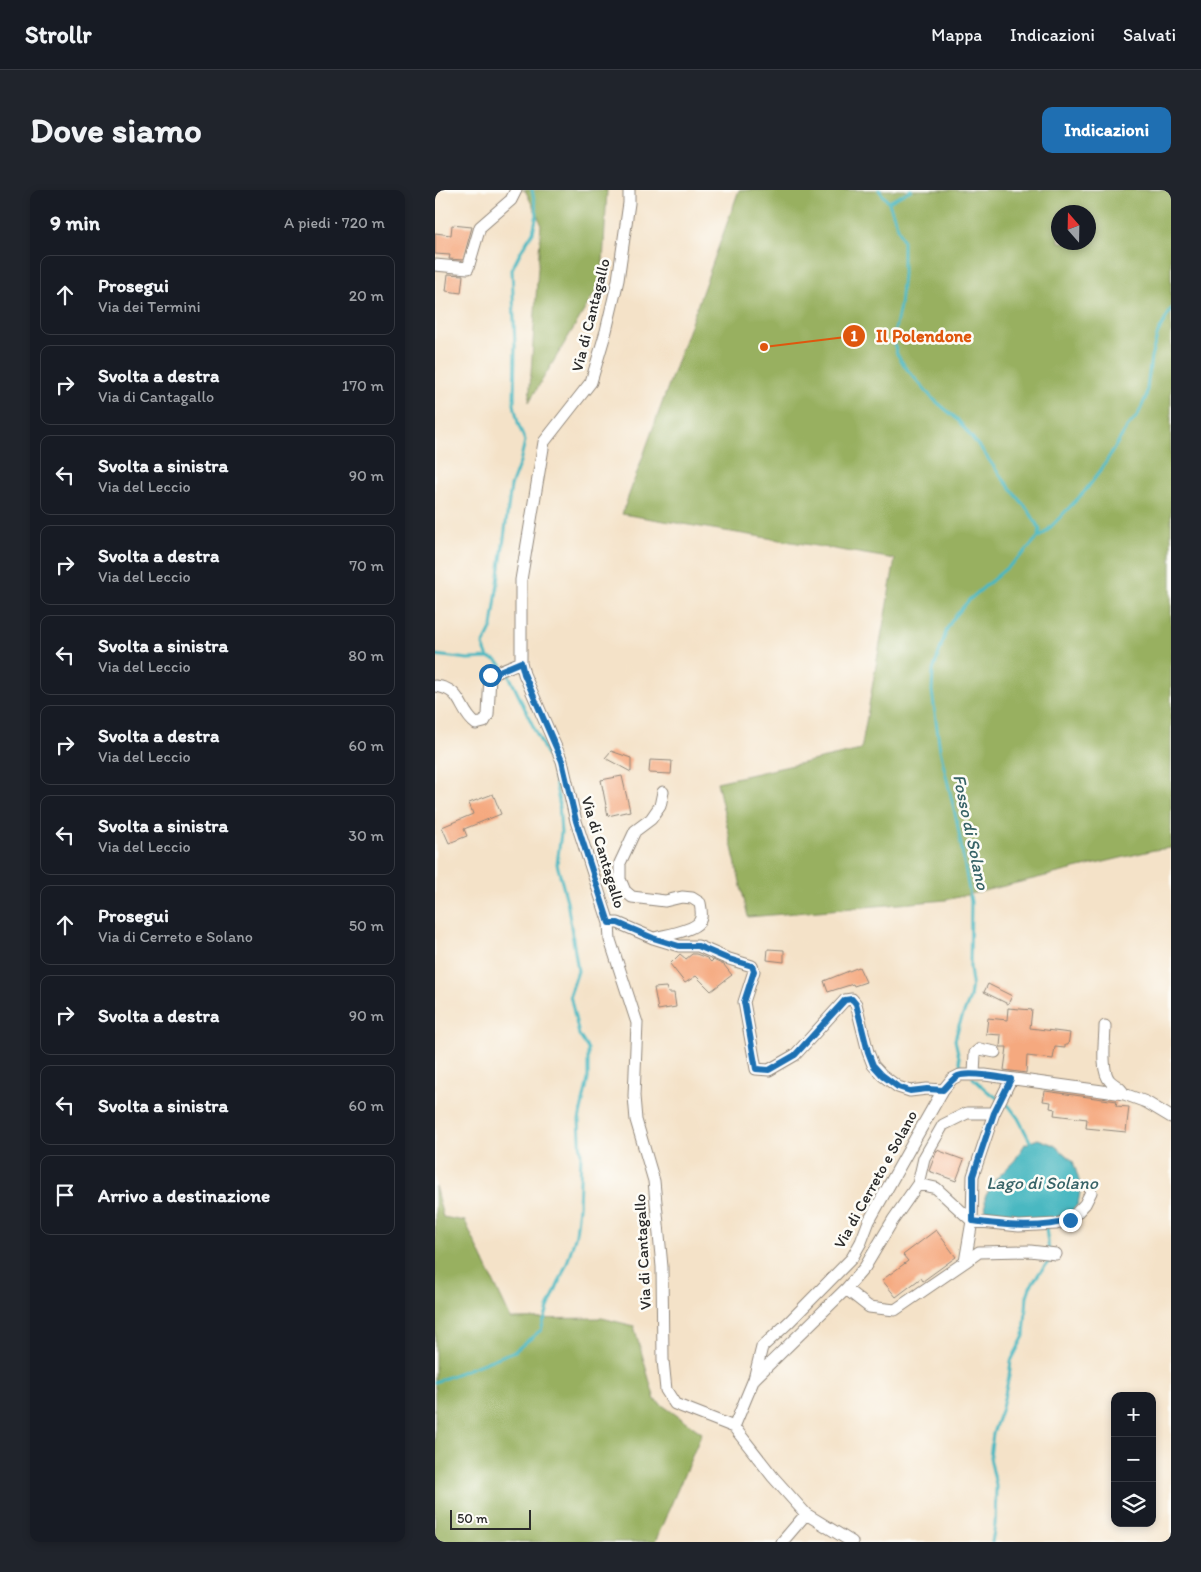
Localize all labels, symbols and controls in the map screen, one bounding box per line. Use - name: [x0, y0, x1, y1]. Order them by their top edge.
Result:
- text: Strollr: [25, 20, 91, 49]
- text: Mappa: [931, 24, 982, 46]
- text: Indicazioni: [1010, 24, 1095, 46]
- text: Salvati: [1123, 24, 1176, 46]
- button: Indicazioni: [1042, 107, 1171, 153]
- text: Dove siamo: [30, 109, 202, 151]
- north arrow: [1051, 205, 1096, 250]
- text: 9 min: [50, 210, 100, 235]
- text: A piedi · 720 m: [284, 213, 385, 232]
- street label: Via di Cantagallo: [567, 256, 614, 374]
- text: Prosegui: [98, 274, 169, 297]
- icon: ahead: [51, 281, 79, 309]
- text: 20 m: [349, 286, 384, 305]
- text: Via dei Termini: [98, 297, 201, 316]
- callout: Il Polendone: [841, 319, 982, 352]
- text: Il Polendone: [876, 325, 972, 347]
- text: 1: [851, 327, 858, 345]
- text: Svolta a destra: [98, 364, 219, 387]
- icon: right: [51, 371, 79, 399]
- text: 170 m: [342, 376, 384, 395]
- text: Via di Cantagallo: [98, 387, 214, 406]
- text: Svolta a sinistra: [98, 454, 228, 477]
- icon: left: [51, 461, 79, 489]
- text: 90 m: [349, 466, 384, 485]
- text: Via del Leccio: [98, 477, 191, 496]
- text: Svolta a destra: [98, 544, 219, 567]
- icon: right: [51, 551, 79, 579]
- text: 70 m: [349, 556, 384, 575]
- text: Via del Leccio: [98, 567, 191, 586]
- text: Svolta a sinistra: [98, 634, 228, 657]
- icon: left: [51, 641, 79, 669]
- text: 80 m: [348, 646, 384, 665]
- text: Via del Leccio: [98, 657, 191, 676]
- route start: [479, 664, 502, 687]
- text: Svolta a destra: [98, 724, 219, 747]
- icon: right: [51, 731, 79, 759]
- text: 60 m: [349, 736, 384, 755]
- text: Via del Leccio: [98, 747, 191, 766]
- water label: Fosso di Solano: [948, 772, 994, 893]
- street label: Via di Cantagallo: [577, 794, 630, 911]
- text: Svolta a sinistra: [98, 814, 228, 837]
- icon: left: [51, 821, 79, 849]
- text: 30 m: [348, 826, 384, 845]
- text: Via del Leccio: [98, 837, 191, 856]
- text: Prosegui: [98, 904, 169, 927]
- icon: ahead: [51, 911, 79, 939]
- text: 50 m: [349, 916, 384, 935]
- text: Via di Cerreto e Solano: [98, 927, 253, 946]
- icon: right: [51, 1001, 79, 1029]
- text: Svolta a destra: [98, 1004, 219, 1027]
- text: 90 m: [349, 1006, 384, 1025]
- icon: left: [51, 1091, 79, 1119]
- text: Svolta a sinistra: [98, 1094, 228, 1117]
- text: 60 m: [349, 1096, 384, 1115]
- street label: Via di Cerreto e Solano: [830, 1107, 921, 1252]
- water label: Lago di Solano: [986, 1172, 1099, 1194]
- icon: arrive: [51, 1181, 79, 1209]
- text: Arrivo a destinazione: [98, 1184, 270, 1207]
- street label: Via di Cantagallo: [630, 1193, 655, 1311]
- route end: [1059, 1209, 1082, 1232]
- map controls: [1111, 1392, 1156, 1527]
- button: +: [1111, 1392, 1156, 1437]
- button: −: [1111, 1437, 1156, 1482]
- button: layers: [1111, 1482, 1156, 1527]
- scale bar: [450, 1507, 531, 1530]
- text: 50 m: [457, 1510, 488, 1527]

